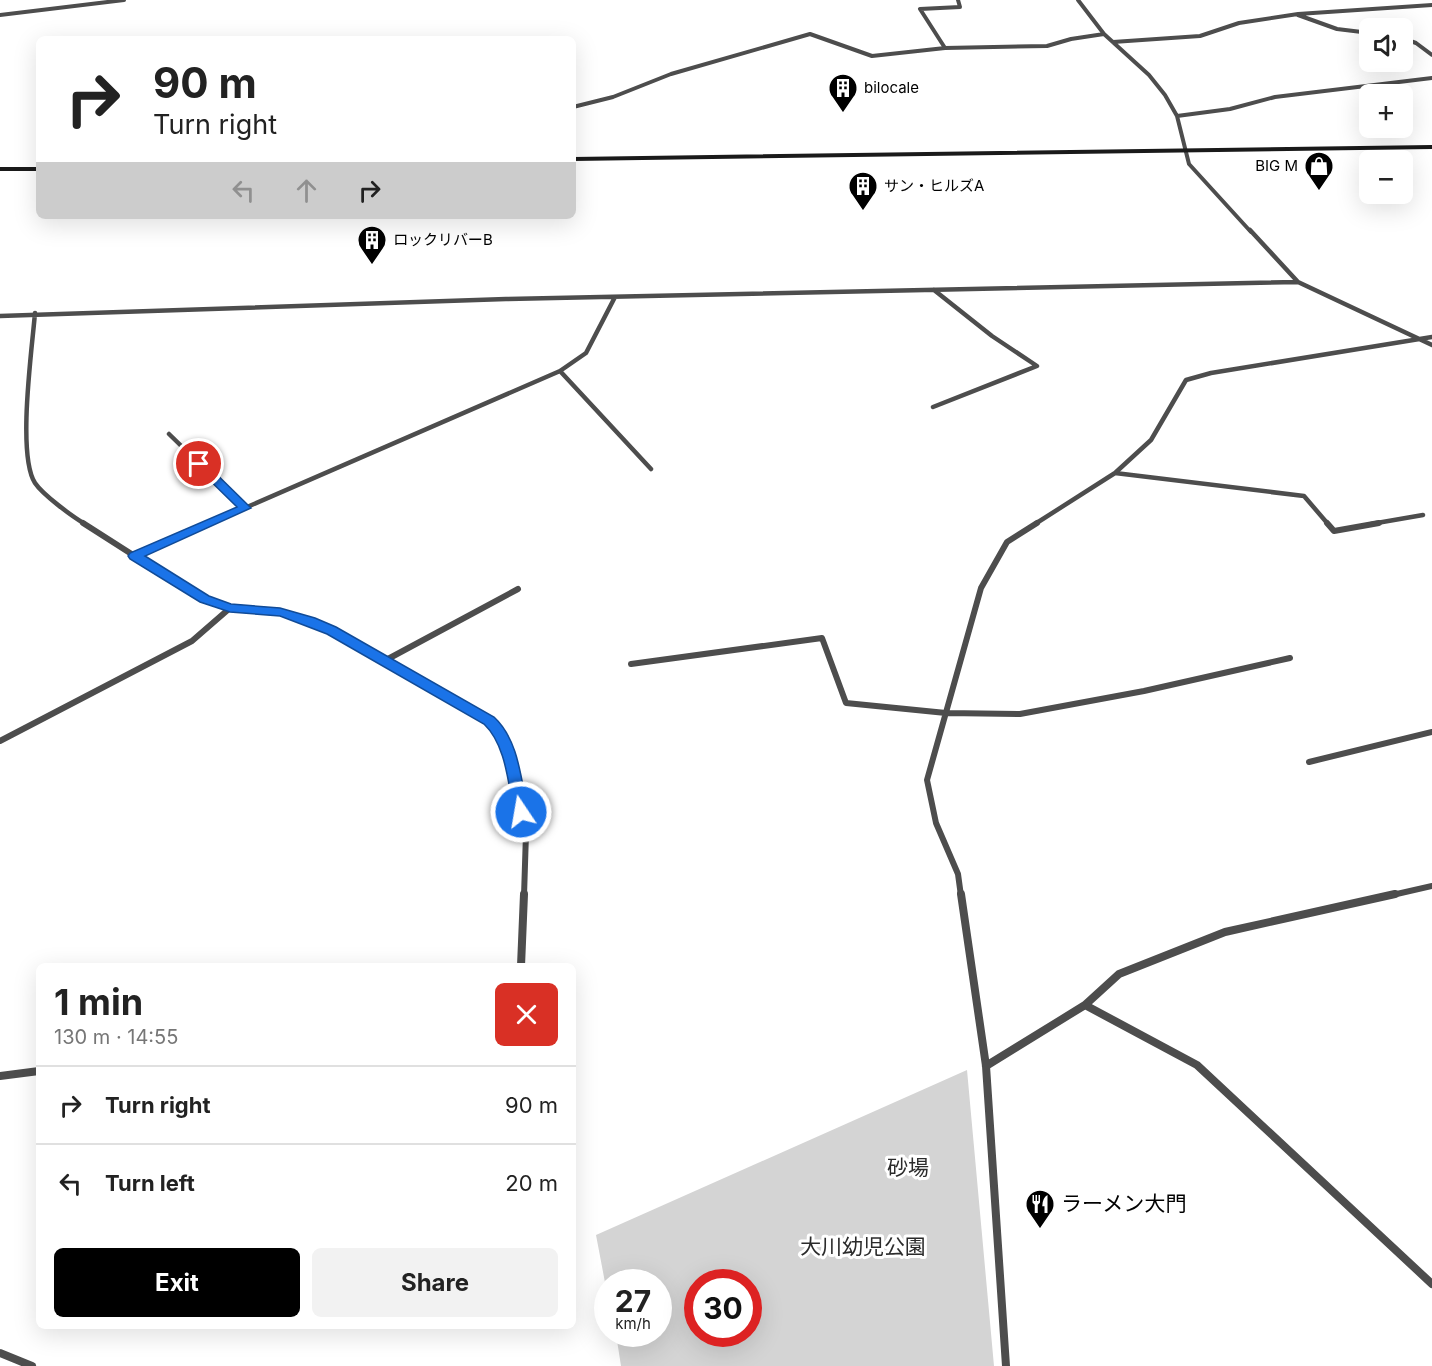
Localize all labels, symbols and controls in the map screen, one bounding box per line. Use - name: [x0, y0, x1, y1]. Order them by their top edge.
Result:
- map controls: [1359, 18, 1413, 204]
- button: sound: [1359, 18, 1413, 72]
- text: 90 m: [153, 57, 257, 108]
- icon: right: [54, 60, 132, 138]
- building icon: bilocale: [827, 72, 859, 114]
- place label: bilocale: [864, 78, 919, 97]
- button: +: [1359, 84, 1413, 138]
- text: Turn right: [153, 108, 277, 141]
- shop icon: BIG M: [1303, 150, 1335, 192]
- button: −: [1359, 150, 1413, 204]
- place label: BIG M: [1255, 156, 1298, 175]
- building icon: サン・ヒルズA: [847, 170, 879, 212]
- icon: left: [227, 174, 260, 207]
- icon: ahead: [290, 174, 323, 207]
- icon: right: [353, 174, 386, 207]
- place label: サン・ヒルズA: [884, 176, 984, 195]
- building icon: ロックリバーB: [356, 224, 388, 266]
- place label: ロックリバーB: [393, 230, 493, 249]
- pin: [173, 438, 224, 489]
- icon: arrive: [182, 447, 215, 480]
- position arrow: [489, 780, 553, 844]
- text: 1 min: [54, 980, 143, 1024]
- button: close: [495, 983, 558, 1046]
- text: 130 m · 14:55: [54, 1025, 178, 1049]
- icon: right: [54, 1089, 87, 1122]
- text: Turn right: [105, 1092, 211, 1118]
- text: 90 m: [505, 1092, 558, 1118]
- park label: 砂場: [887, 1155, 929, 1180]
- icon: left: [54, 1167, 87, 1200]
- text: Turn left: [105, 1170, 195, 1196]
- text: 20 m: [505, 1170, 558, 1196]
- restaurant icon: ラーメン大門: [1024, 1188, 1056, 1230]
- place label: ラーメン大門: [1061, 1191, 1186, 1216]
- park label: 大川幼児公園: [800, 1234, 926, 1259]
- button: Exit: [54, 1248, 300, 1317]
- button: Share: [312, 1248, 558, 1317]
- speed limit sign: 30: [684, 1269, 762, 1347]
- text: 27: [615, 1283, 651, 1319]
- text: km/h: [615, 1314, 651, 1333]

